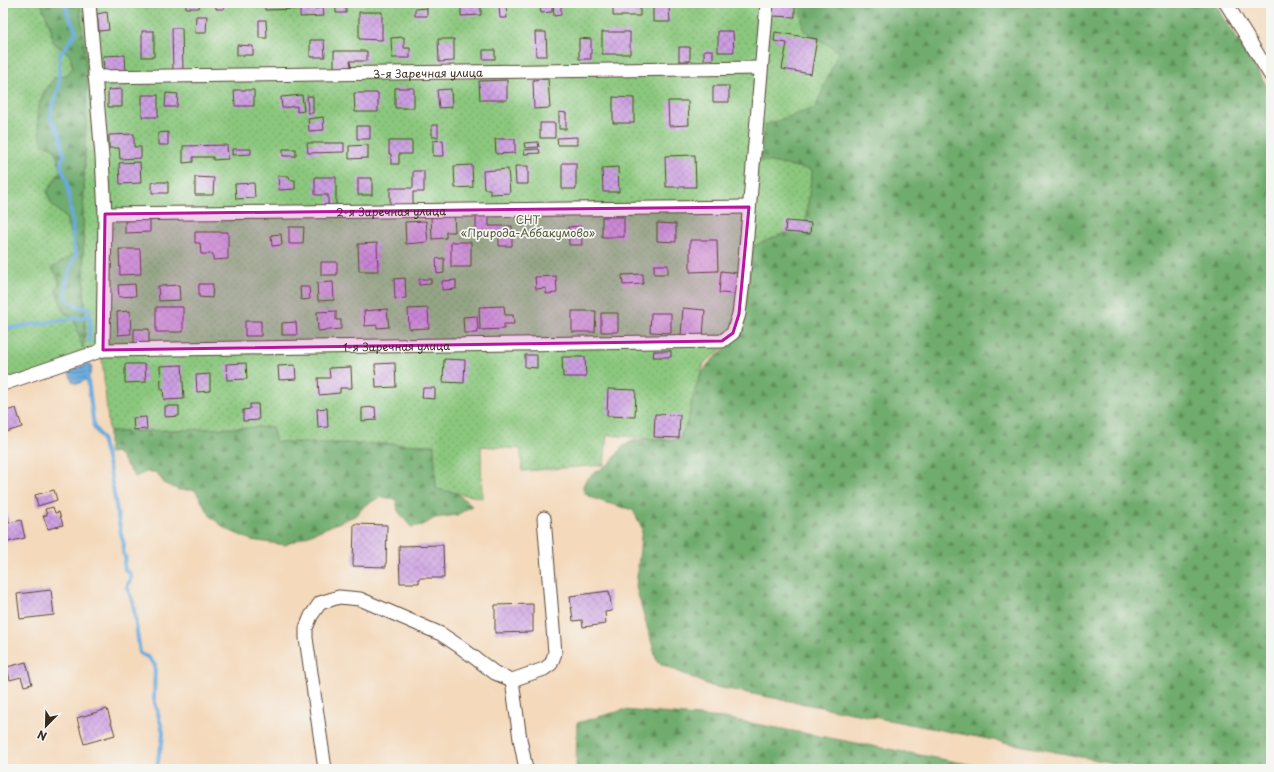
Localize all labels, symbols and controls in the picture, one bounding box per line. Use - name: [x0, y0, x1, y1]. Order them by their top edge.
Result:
- street label: 3-я Заречная улица: [373, 63, 483, 82]
- street label: 2-я Заречная улица: [336, 202, 446, 220]
- park label: СНТ «Природа-Аббакумово»: [461, 211, 595, 241]
- street label: 1-я Заречная улица: [342, 336, 450, 355]
- north arrow: [26, 706, 66, 746]
- text: N: [34, 726, 49, 745]

